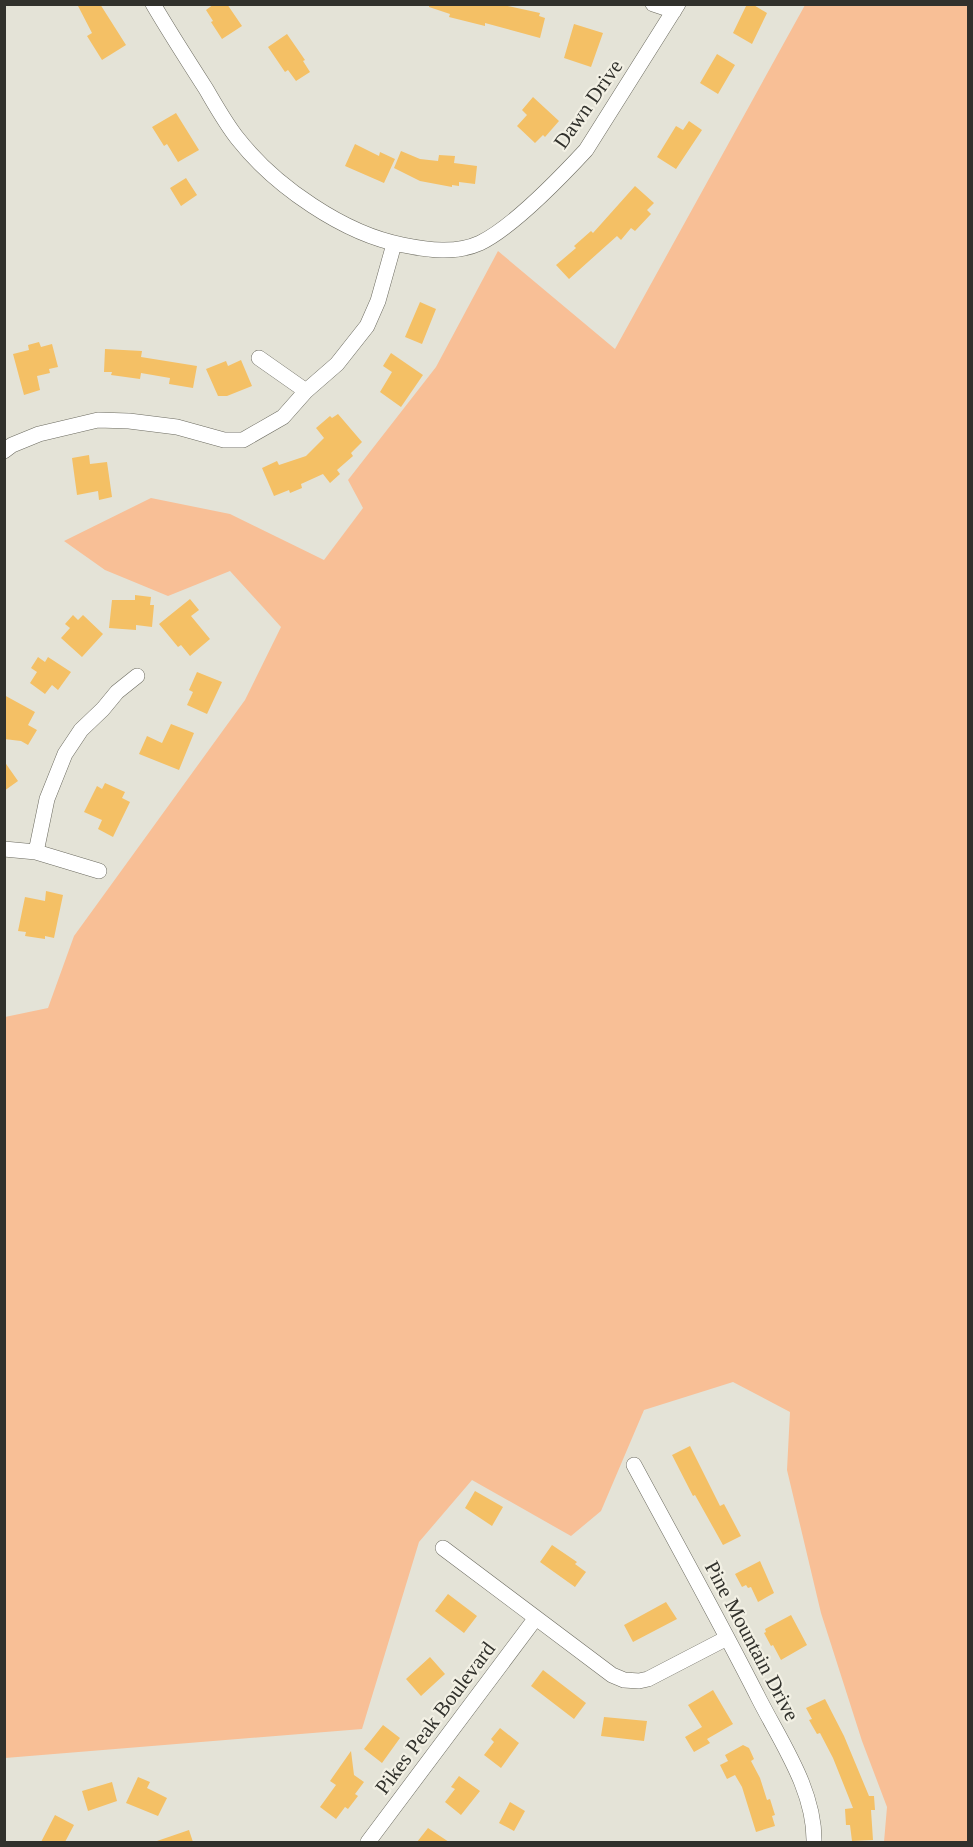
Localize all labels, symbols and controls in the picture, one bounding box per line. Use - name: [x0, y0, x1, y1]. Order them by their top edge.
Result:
- street label: Dawn Drive: [549, 55, 627, 153]
- street label: Pine Mountain Drive: [700, 1557, 804, 1725]
- street label: Pikes Peak Boulevard: [370, 1637, 500, 1799]

